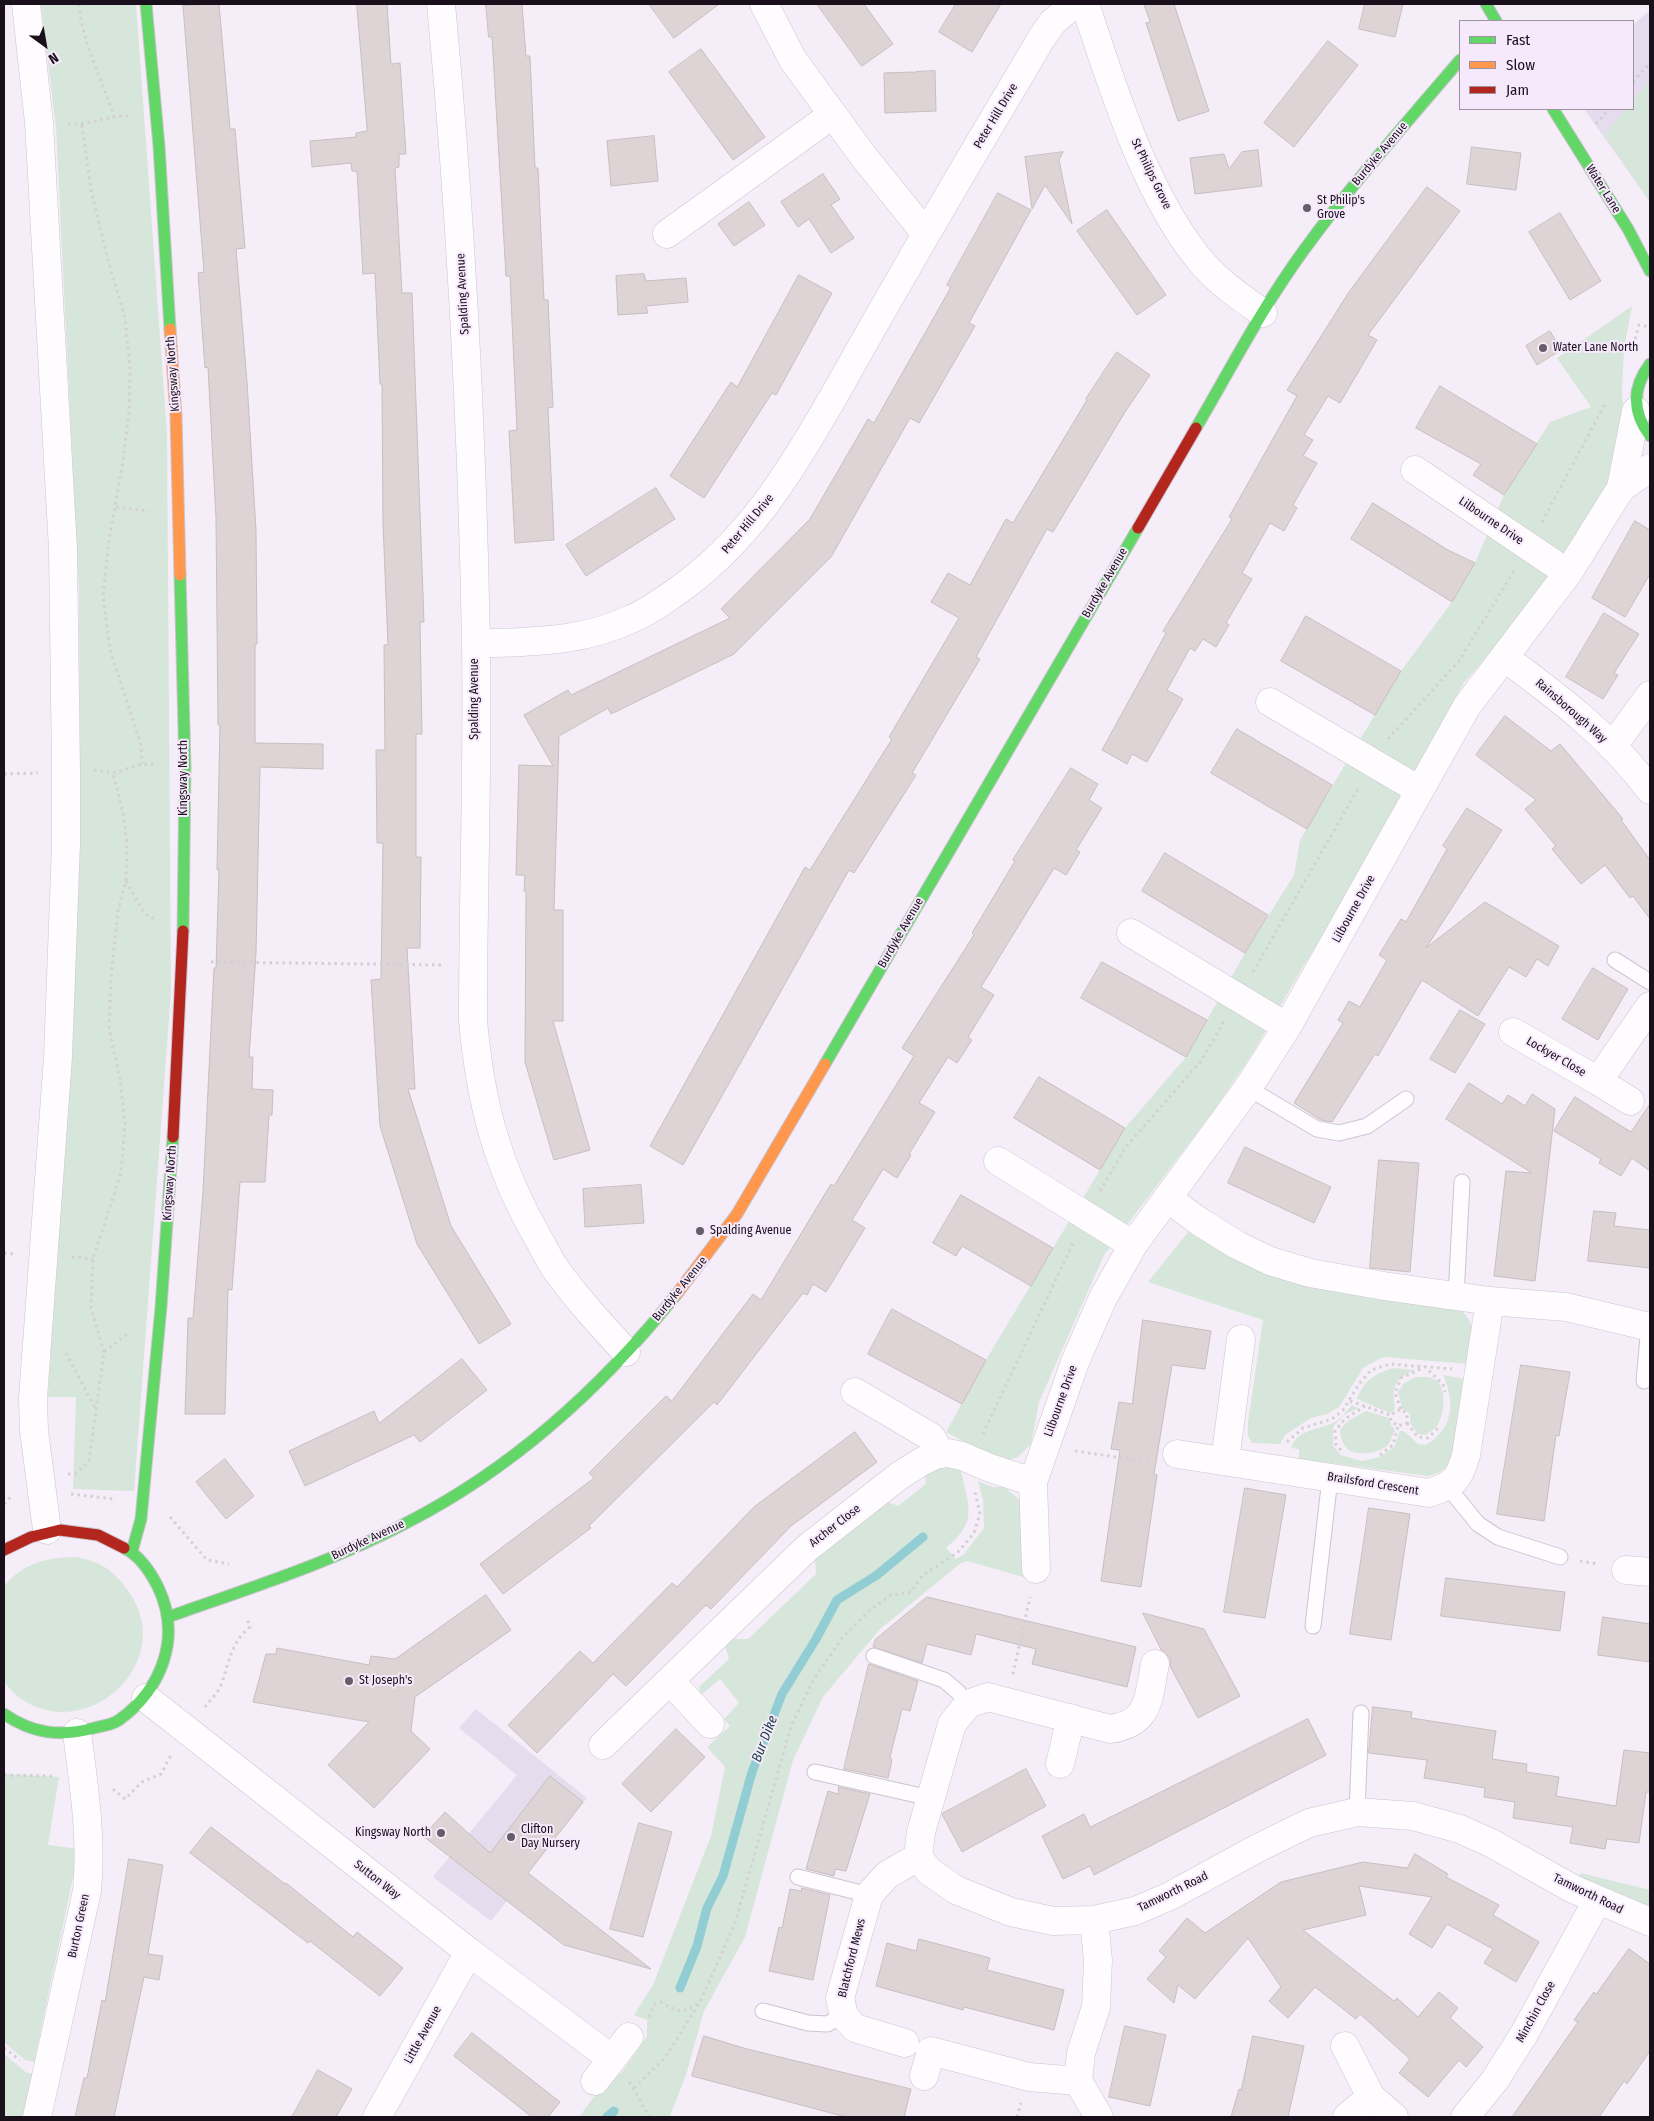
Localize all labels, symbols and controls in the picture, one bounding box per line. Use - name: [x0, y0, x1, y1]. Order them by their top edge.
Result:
- north arrow: [20, 20, 70, 70]
- legend: [1459, 20, 1634, 110]
- text: Fast: [1506, 31, 1530, 49]
- text: N: [45, 49, 61, 68]
- text: Slow: [1506, 56, 1535, 74]
- street label: Peter Hill Drive: [971, 81, 1021, 151]
- text: Jam: [1506, 81, 1529, 99]
- street label: Burdyke Avenue: [1349, 119, 1411, 189]
- street label: St Philips Grove: [1128, 136, 1174, 212]
- street label: Water Lane: [1582, 162, 1624, 216]
- place label: St Philip's Grove: [1317, 194, 1365, 222]
- marker: St Philip's Grove: [1301, 202, 1313, 214]
- street label: Spalding Avenue: [454, 253, 472, 335]
- street label: Kingsway North: [163, 336, 183, 412]
- place label: Water Lane North: [1553, 341, 1638, 355]
- marker: Water Lane North: [1537, 342, 1549, 354]
- street label: Peter Hill Drive: [719, 491, 777, 557]
- street label: Lilbourne Drive: [1456, 494, 1526, 548]
- street label: Burdyke Avenue: [1079, 545, 1131, 621]
- street label: Spalding Avenue: [468, 658, 482, 740]
- street label: Rainsborough Way: [1532, 676, 1610, 746]
- street label: Kingsway North: [177, 740, 191, 816]
- street label: Lilbourne Drive: [1329, 873, 1379, 945]
- street label: Burdyke Avenue: [875, 895, 927, 971]
- street label: Lockyer Close: [1523, 1034, 1589, 1080]
- street label: Kingsway North: [160, 1145, 180, 1221]
- place label: Spalding Avenue: [710, 1224, 791, 1238]
- marker: Spalding Avenue: [694, 1225, 706, 1237]
- street label: Burdyke Avenue: [650, 1254, 710, 1324]
- street label: Lilbourne Drive: [1041, 1363, 1081, 1439]
- street label: Brailsford Crescent: [1326, 1470, 1420, 1498]
- street label: Archer Close: [807, 1502, 863, 1550]
- street label: Burdyke Avenue: [329, 1517, 407, 1563]
- place label: St Joseph's: [359, 1674, 412, 1688]
- marker: St Joseph's: [343, 1675, 355, 1687]
- water label: Bur Dike: [749, 1713, 781, 1765]
- place label: Clifton Day Nursery: [521, 1823, 580, 1851]
- place label: Kingsway North: [355, 1826, 431, 1840]
- marker: Kingsway North: [435, 1827, 447, 1839]
- marker: Clifton Day Nursery: [505, 1831, 517, 1843]
- street label: Sutton Way: [351, 1857, 403, 1903]
- street label: Tamworth Road: [1136, 1869, 1210, 1915]
- street label: Tamworth Road: [1551, 1871, 1625, 1917]
- street label: Burton Green: [65, 1893, 93, 1959]
- street label: Blatchford Mews: [835, 1917, 869, 1999]
- street label: Minchin Close: [1513, 1979, 1559, 2045]
- street label: Little Avenue: [401, 2004, 445, 2066]

